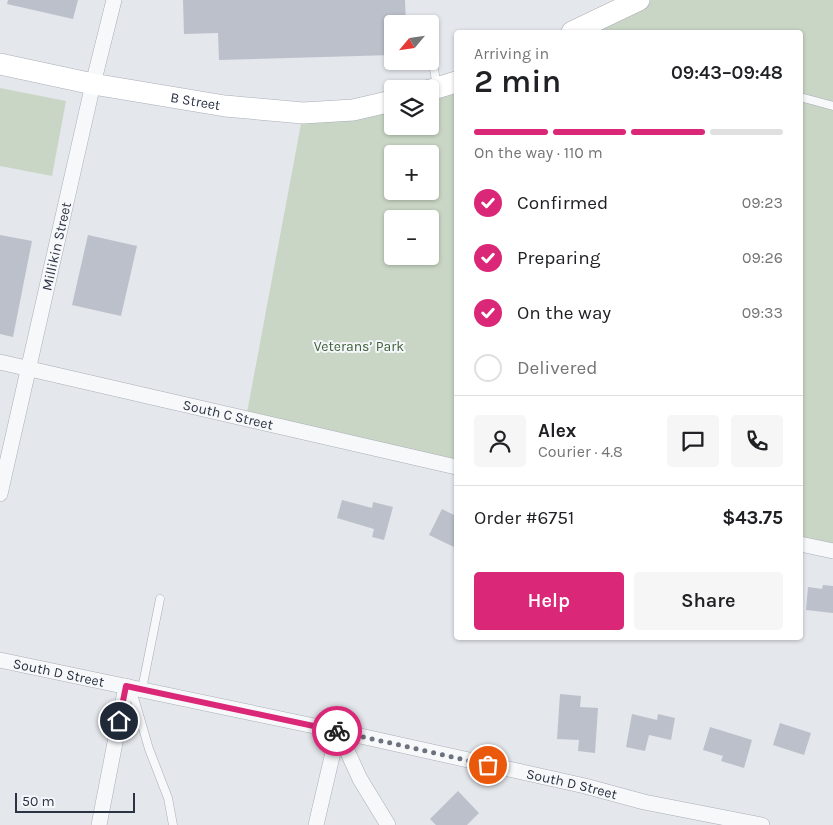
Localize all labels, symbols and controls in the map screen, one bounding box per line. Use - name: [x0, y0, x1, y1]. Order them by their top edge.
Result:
- north arrow: [384, 15, 439, 70]
- map controls: [384, 15, 439, 265]
- text: Arriving in: [474, 44, 549, 63]
- text: 09:43–09:48: [671, 62, 783, 84]
- text: 2 min: [474, 63, 561, 100]
- button: layers: [384, 80, 439, 135]
- street label: B Street: [169, 89, 222, 114]
- text: On the way · 110 m: [474, 143, 603, 162]
- button: +: [384, 145, 439, 200]
- icon: check: [474, 189, 502, 217]
- text: Confirmed: [517, 192, 608, 214]
- text: 09:23: [742, 193, 783, 212]
- street label: Millikin Street: [38, 200, 74, 292]
- button: −: [384, 210, 439, 265]
- icon: check: [474, 244, 502, 272]
- text: Preparing: [517, 247, 600, 269]
- text: 09:26: [742, 248, 783, 267]
- icon: check: [474, 299, 502, 327]
- text: On the way: [517, 302, 611, 324]
- text: 09:33: [742, 303, 783, 322]
- park label: Veterans’ Park: [314, 338, 404, 355]
- text: Delivered: [517, 357, 597, 379]
- street label: South C Street: [181, 396, 275, 433]
- button: person: [474, 415, 526, 467]
- button: chat: [667, 415, 719, 467]
- button: phone: [731, 415, 783, 467]
- text: Alex: [538, 420, 576, 442]
- text: Courier · 4.8: [538, 442, 623, 461]
- text: Order #6751: [474, 507, 574, 529]
- text: $43.75: [722, 507, 783, 529]
- button: Help: [474, 572, 624, 630]
- button: Share: [634, 572, 783, 630]
- street label: South D Street: [12, 654, 106, 690]
- pin: [98, 700, 140, 742]
- courier: [312, 706, 362, 756]
- icon: home: [105, 707, 133, 735]
- icon: bike: [323, 717, 351, 745]
- pin: [467, 744, 509, 786]
- icon: bag: [474, 751, 502, 779]
- street label: South D Street: [525, 765, 619, 803]
- scale bar: [15, 790, 135, 813]
- text: 50 m: [22, 793, 55, 810]

